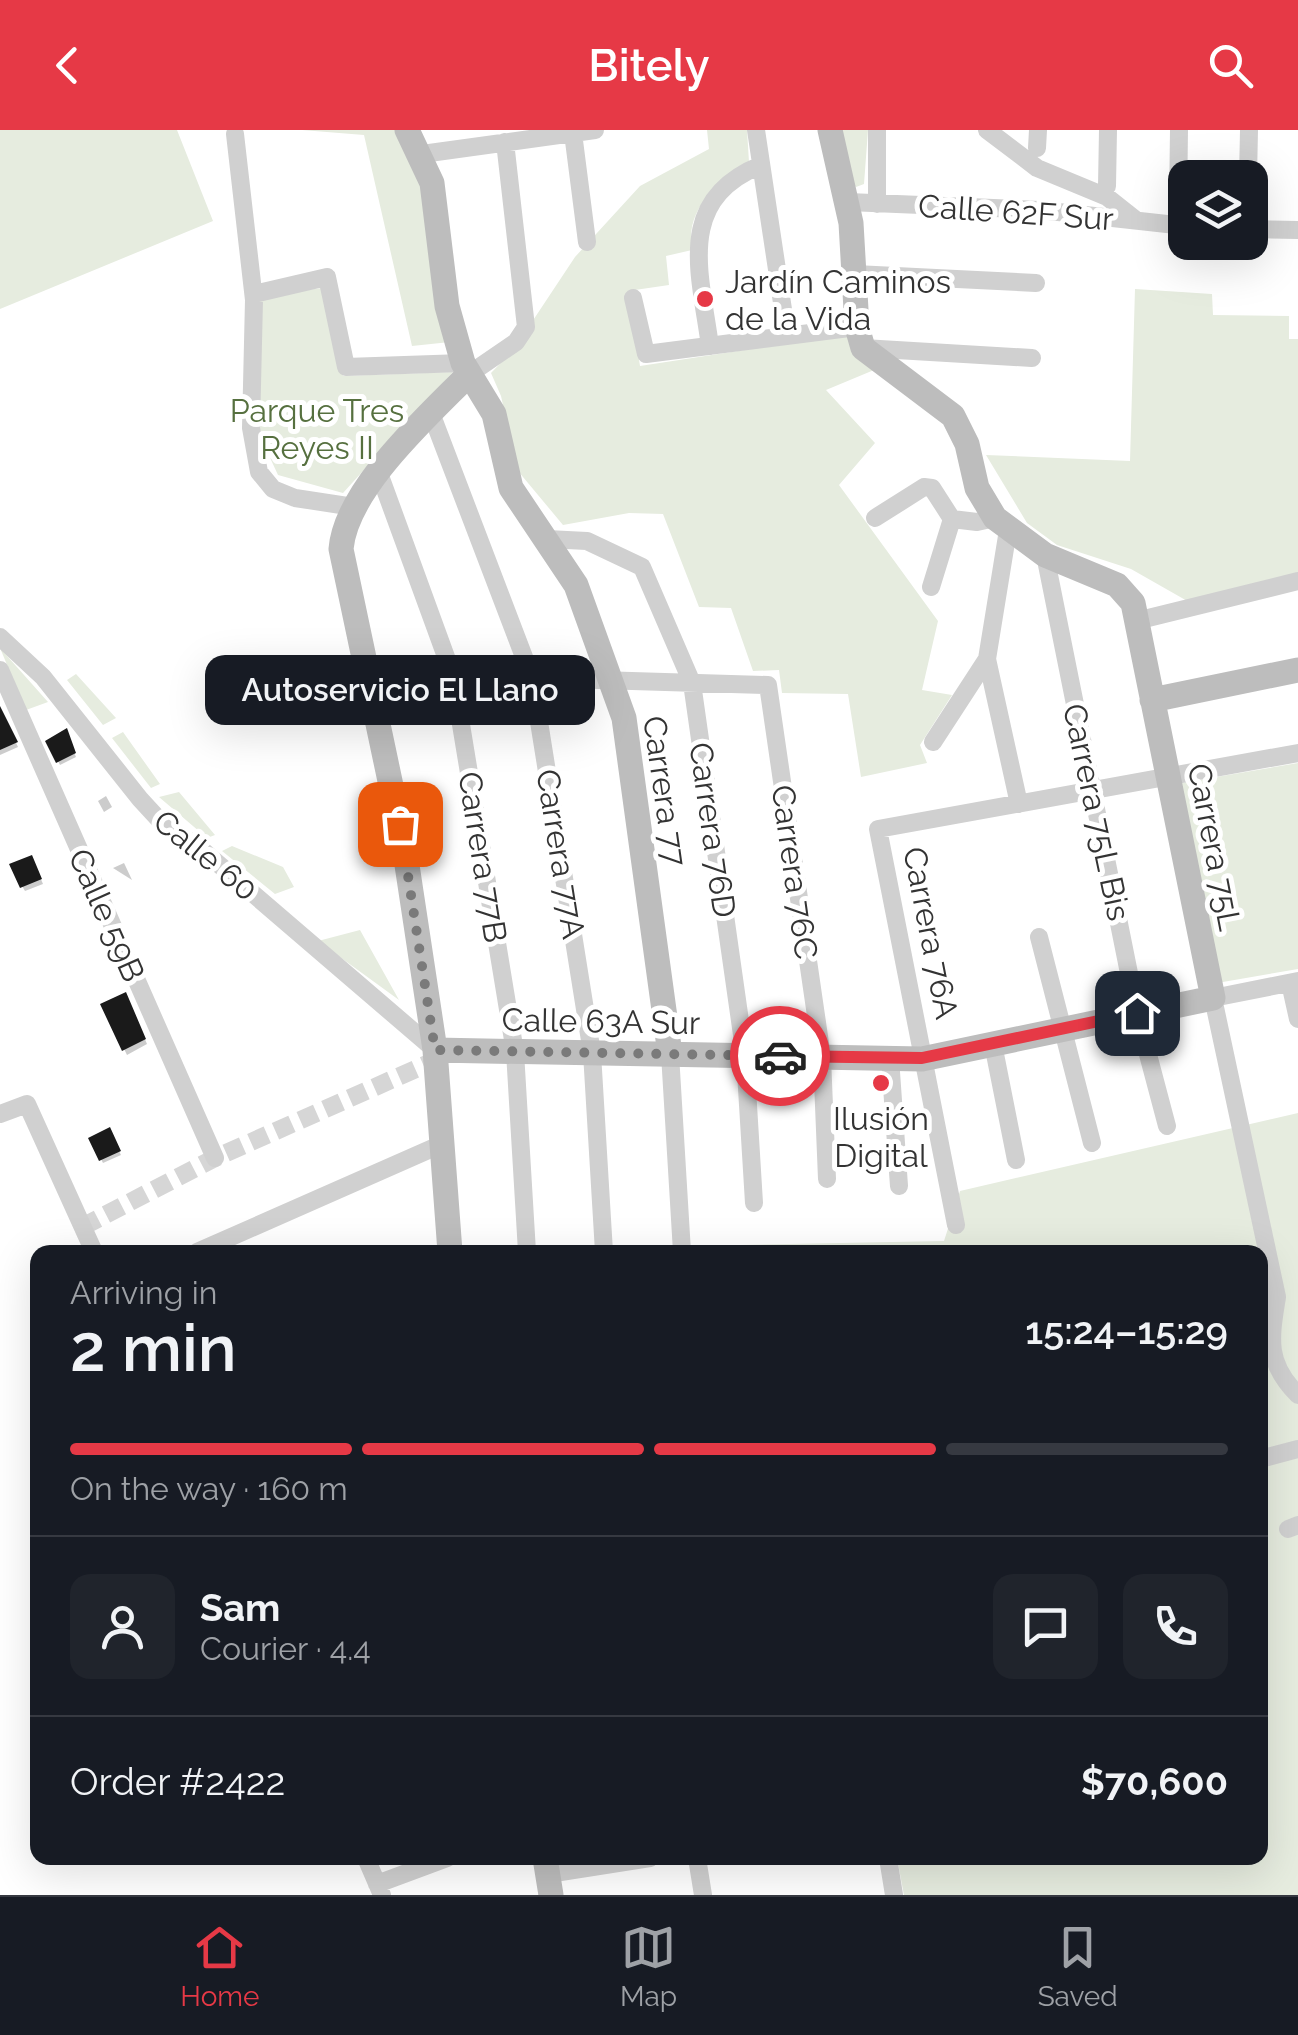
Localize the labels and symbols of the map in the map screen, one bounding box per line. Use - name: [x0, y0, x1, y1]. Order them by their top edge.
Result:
- street label: Calle 62F Sur: [917, 187, 1115, 237]
- place label: Jardín Caminos de la Vida: [725, 263, 951, 337]
- marker: Jardín Caminos de la Vida: [694, 288, 716, 310]
- park label: Parque Tres Reyes II: [230, 392, 404, 466]
- callout: Autoservicio El Llano: [205, 654, 595, 724]
- street label: Carrera 75L Bis: [1056, 700, 1138, 924]
- street label: Carrera 77: [636, 714, 694, 868]
- street label: Carrera 76D: [682, 740, 744, 920]
- street label: Carrera 75L: [1181, 760, 1249, 934]
- street label: Carrera 77A: [529, 766, 593, 942]
- street label: Carrera 77B: [451, 769, 515, 945]
- pin: [358, 782, 443, 867]
- street label: Carrera 76C: [764, 783, 826, 961]
- street label: Calle 60: [147, 802, 265, 908]
- street label: Calle 59B: [61, 843, 153, 987]
- street label: Carrera 76A: [896, 844, 966, 1023]
- pin: [1095, 971, 1180, 1056]
- street label: Calle 63A Sur: [501, 1001, 701, 1041]
- courier: [730, 1006, 830, 1106]
- marker: Ilusión Digital: [870, 1072, 892, 1094]
- place label: Ilusión Digital: [833, 1100, 929, 1174]

